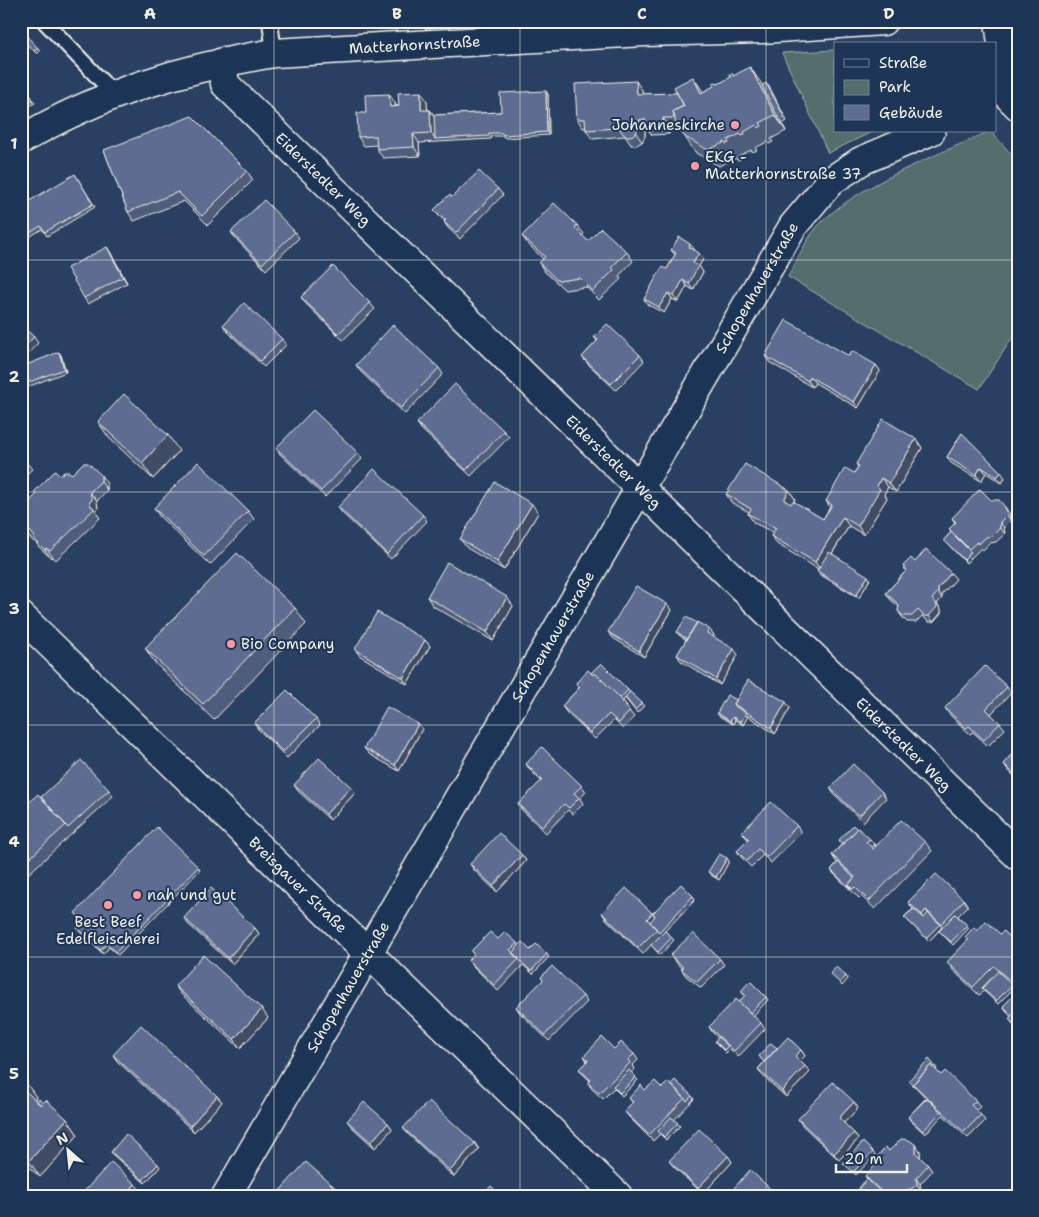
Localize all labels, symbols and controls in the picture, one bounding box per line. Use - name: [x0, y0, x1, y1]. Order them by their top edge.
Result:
- text: A: [144, 3, 156, 24]
- text: B: [392, 3, 402, 24]
- text: C: [637, 3, 647, 24]
- text: D: [883, 3, 895, 24]
- street label: Matterhornstraße: [348, 31, 481, 59]
- legend: [834, 42, 996, 132]
- text: Straße: [879, 53, 927, 73]
- text: Park: [879, 77, 911, 97]
- text: Gebäude: [879, 103, 943, 123]
- place label: Johanneskirche: [611, 115, 725, 135]
- marker: Johanneskirche: [729, 119, 741, 131]
- street label: Eiderstedter Weg: [271, 128, 375, 231]
- text: 1: [10, 133, 18, 154]
- place label: EKG - Matterhornstraße 37: [705, 147, 861, 184]
- marker: EKG - Matterhornstraße 37: [689, 160, 701, 172]
- street label: Schopenhauerstraße: [711, 219, 803, 357]
- text: 2: [8, 366, 20, 387]
- street label: Eiderstedter Weg: [561, 411, 665, 513]
- street label: Schopenhauerstraße: [507, 567, 599, 706]
- text: 3: [8, 598, 20, 619]
- place label: Bio Company: [241, 634, 334, 654]
- marker: Bio Company: [225, 638, 237, 650]
- street label: Eiderstedter Weg: [851, 693, 956, 796]
- text: 4: [8, 831, 20, 852]
- street label: Breisgauer Straße: [244, 832, 351, 937]
- place label: nah und gut: [147, 885, 237, 905]
- marker: nah und gut: [131, 889, 143, 901]
- marker: Best Beef Edelfleischerei: [102, 899, 114, 911]
- place label: Best Beef Edelfleischerei: [56, 912, 160, 949]
- street label: Schopenhauerstraße: [302, 918, 394, 1056]
- text: 5: [9, 1063, 19, 1084]
- north arrow: [42, 1124, 92, 1174]
- text: N: [53, 1128, 71, 1149]
- scale bar: [836, 1142, 908, 1174]
- text: 20 m: [844, 1149, 883, 1169]

